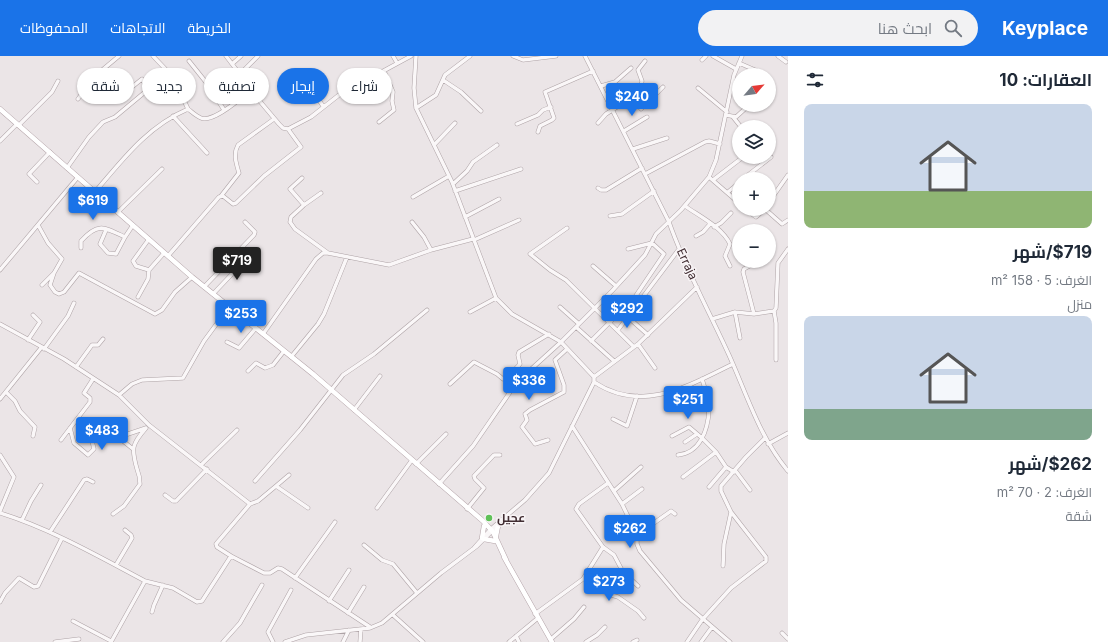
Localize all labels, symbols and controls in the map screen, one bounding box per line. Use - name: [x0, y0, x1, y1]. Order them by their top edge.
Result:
- search box: [698, 10, 978, 46]
- icon: search: [942, 17, 964, 39]
- text: Keyplace: [1002, 17, 1088, 40]
- text: المحفوظات: [20, 19, 88, 36]
- text: الاتجاهات: [110, 19, 166, 36]
- text: الخريطة: [188, 19, 231, 36]
- text: ابحث هنا: [878, 19, 932, 38]
- chip: شقة: [77, 68, 134, 104]
- chip: جديد: [142, 68, 196, 104]
- chip: تصفية: [204, 68, 269, 104]
- chip: إيجار: [277, 68, 329, 104]
- chip: شراء: [337, 68, 392, 104]
- north arrow: [732, 68, 776, 112]
- map controls: [732, 68, 776, 268]
- icon: filters: [804, 69, 826, 91]
- text: العقارات: 10: [999, 70, 1092, 90]
- pin: $240: [608, 83, 656, 117]
- text: $240: [615, 88, 649, 104]
- button: layers: [732, 120, 776, 164]
- icon: home: [912, 130, 984, 202]
- button: +: [732, 172, 776, 216]
- pin: $619: [69, 187, 117, 221]
- text: $619: [77, 192, 109, 208]
- button: −: [732, 224, 776, 268]
- text: $719/شهر: [1013, 242, 1092, 262]
- street label: Erraja: [674, 246, 701, 282]
- pin: $719: [213, 247, 261, 281]
- text: $719: [222, 252, 252, 268]
- text: الغرف: 5 · 158 m²: [991, 272, 1092, 288]
- pin: $292: [603, 295, 651, 329]
- text: منزل: [1067, 296, 1092, 312]
- pin: $253: [217, 300, 265, 334]
- text: $292: [610, 300, 644, 316]
- text: $253: [224, 305, 258, 321]
- icon: home: [912, 342, 984, 414]
- pin: $336: [505, 367, 553, 401]
- text: $336: [512, 372, 546, 388]
- pin: $251: [664, 386, 712, 420]
- text: $251: [673, 391, 703, 407]
- pin: $483: [78, 417, 126, 451]
- text: $483: [85, 422, 119, 438]
- text: $262/شهر: [1009, 454, 1092, 474]
- text: الغرف: 2 · 70 m²: [997, 484, 1092, 500]
- text: شقة: [1065, 508, 1092, 524]
- place label: عجيل: [497, 510, 525, 526]
- marker: عجيل: [484, 513, 494, 523]
- pin: $262: [606, 515, 654, 549]
- text: $262: [613, 520, 647, 536]
- pin: $273: [585, 568, 633, 602]
- text: $273: [593, 573, 625, 589]

